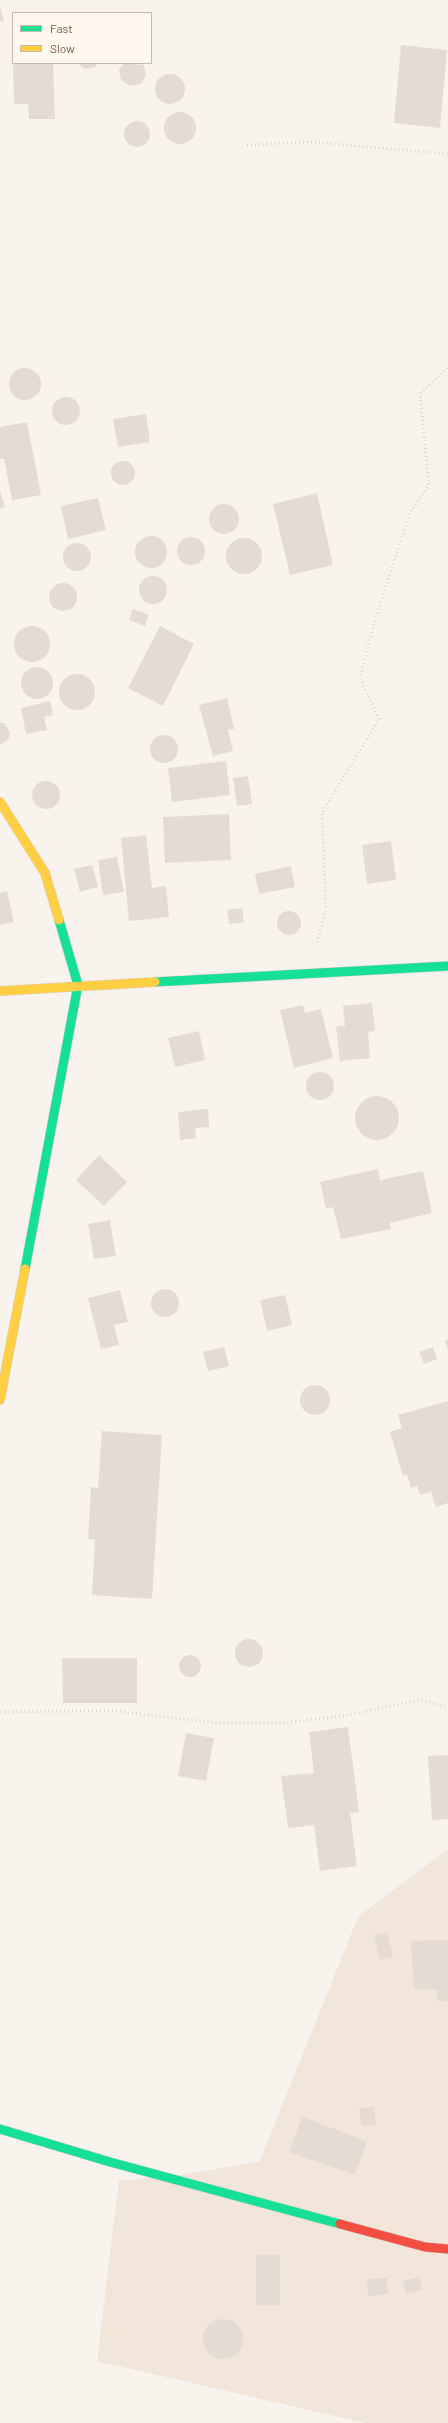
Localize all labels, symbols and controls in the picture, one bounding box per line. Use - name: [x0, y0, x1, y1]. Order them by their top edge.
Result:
- legend: [12, 12, 152, 64]
- text: Fast: [50, 21, 73, 35]
- text: Slow: [50, 41, 75, 55]

